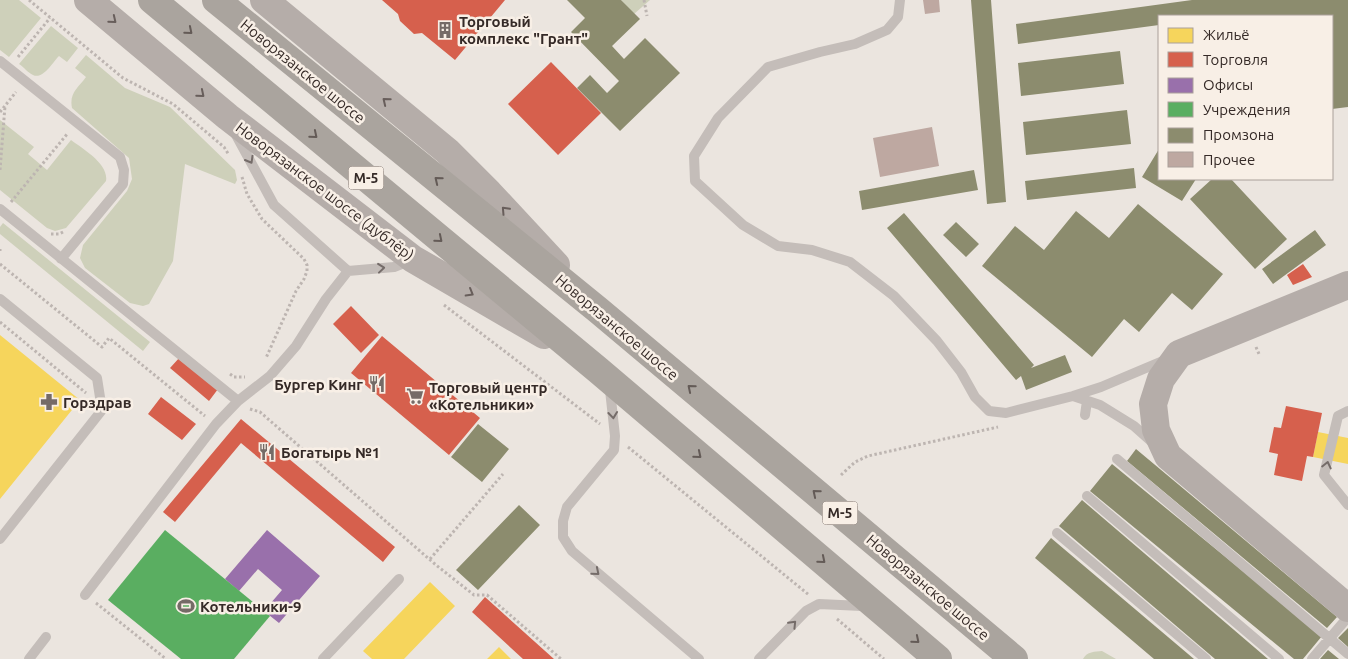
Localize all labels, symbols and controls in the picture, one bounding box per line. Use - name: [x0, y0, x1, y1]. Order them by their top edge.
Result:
- place label: Торговый комплекс "Грант": [459, 13, 588, 47]
- one-way arrow: [107, 15, 116, 23]
- legend: [1158, 15, 1333, 180]
- street label: Новорязанское шоссе: [237, 16, 369, 126]
- building icon: Торговый комплекс "Грант": [435, 20, 455, 40]
- one-way arrow: [184, 26, 193, 35]
- text: Жильё: [1203, 26, 1250, 43]
- text: Торговля: [1203, 51, 1268, 68]
- text: Офисы: [1203, 76, 1253, 93]
- one-way arrow: [195, 89, 204, 98]
- one-way arrow: [382, 97, 391, 106]
- text: Учреждения: [1203, 101, 1291, 118]
- street label: Новорязанское шоссе (дублёр): [233, 118, 417, 264]
- text: Промзона: [1203, 126, 1274, 143]
- one-way arrow: [309, 129, 318, 138]
- text: Прочее: [1203, 151, 1255, 168]
- one-way arrow: [244, 155, 254, 164]
- road number: М-5: [348, 167, 384, 190]
- one-way arrow: [435, 178, 444, 186]
- one-way arrow: [502, 207, 511, 216]
- one-way arrow: [433, 233, 442, 241]
- one-way arrow: [377, 263, 385, 274]
- street label: Новорязанское шоссе: [552, 271, 682, 383]
- one-way arrow: [465, 286, 474, 296]
- restaurant icon: Бургер Кинг: [367, 374, 387, 394]
- place label: Бургер Кинг: [274, 376, 363, 393]
- place label: Торговый центр «Котельники»: [429, 379, 548, 413]
- one-way arrow: [688, 385, 697, 394]
- supermarket icon: Торговый центр «Котельники»: [405, 386, 425, 406]
- pharmacy icon: Горздрав: [39, 392, 59, 412]
- place label: Горздрав: [63, 394, 132, 411]
- one-way arrow: [607, 412, 618, 420]
- restaurant icon: Богатырь №1: [257, 442, 277, 462]
- place label: Богатырь №1: [281, 444, 380, 461]
- one-way arrow: [692, 449, 701, 458]
- one-way arrow: [1321, 460, 1332, 469]
- one-way arrow: [812, 489, 821, 498]
- road number: М-5: [822, 502, 858, 524]
- street label: Новорязанское шоссе: [863, 531, 993, 643]
- one-way arrow: [816, 555, 825, 564]
- one-way arrow: [590, 566, 599, 574]
- sports icon: Котельники-9: [176, 596, 196, 616]
- place label: Котельники-9: [200, 598, 301, 615]
- one-way arrow: [787, 621, 796, 630]
- one-way arrow: [910, 634, 919, 643]

